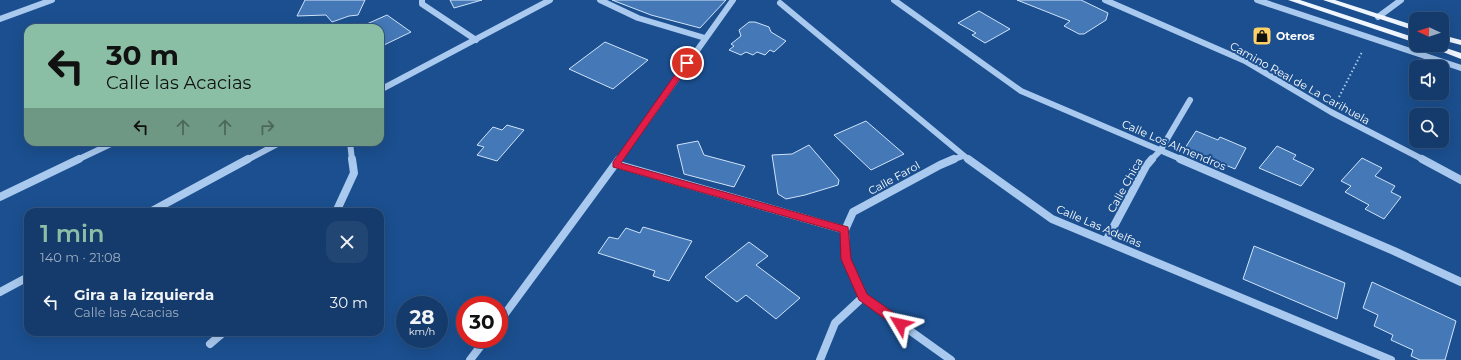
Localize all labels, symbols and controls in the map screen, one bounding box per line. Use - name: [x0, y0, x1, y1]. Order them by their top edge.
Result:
- north arrow: [1409, 12, 1449, 52]
- map controls: [1409, 12, 1449, 148]
- shop icon: Oteros: [1251, 25, 1273, 47]
- place label: Oteros: [1276, 29, 1315, 43]
- text: 30 m: [106, 38, 179, 72]
- street label: Camino Real de La Carihuela: [1227, 39, 1373, 127]
- icon: left: [40, 40, 92, 92]
- pin: [670, 46, 704, 80]
- icon: arrive: [676, 52, 698, 74]
- button: sound: [1409, 60, 1449, 100]
- text: Calle las Acacias: [106, 72, 251, 94]
- button: search: [1409, 108, 1449, 148]
- icon: left: [130, 116, 152, 138]
- icon: ahead: [172, 116, 194, 138]
- icon: ahead: [214, 116, 236, 138]
- icon: right: [256, 116, 278, 138]
- street label: Calle Los Almendros: [1120, 117, 1229, 174]
- street label: Calle Chica: [1104, 155, 1146, 215]
- street label: Calle Farol: [866, 158, 922, 198]
- street label: Calle Las Adelfas: [1054, 202, 1144, 251]
- text: 1 min: [40, 219, 104, 248]
- button: close: [326, 221, 368, 263]
- text: 140 m · 21:08: [40, 249, 121, 265]
- text: Gira a la izquierda: [74, 285, 214, 304]
- icon: left: [40, 291, 62, 313]
- text: 30 m: [330, 293, 368, 312]
- speed limit sign: 30: [456, 296, 508, 348]
- position arrow: [879, 303, 921, 345]
- text: Calle las Acacias: [74, 304, 179, 320]
- text: 28: [410, 305, 435, 329]
- text: km/h: [409, 325, 435, 338]

